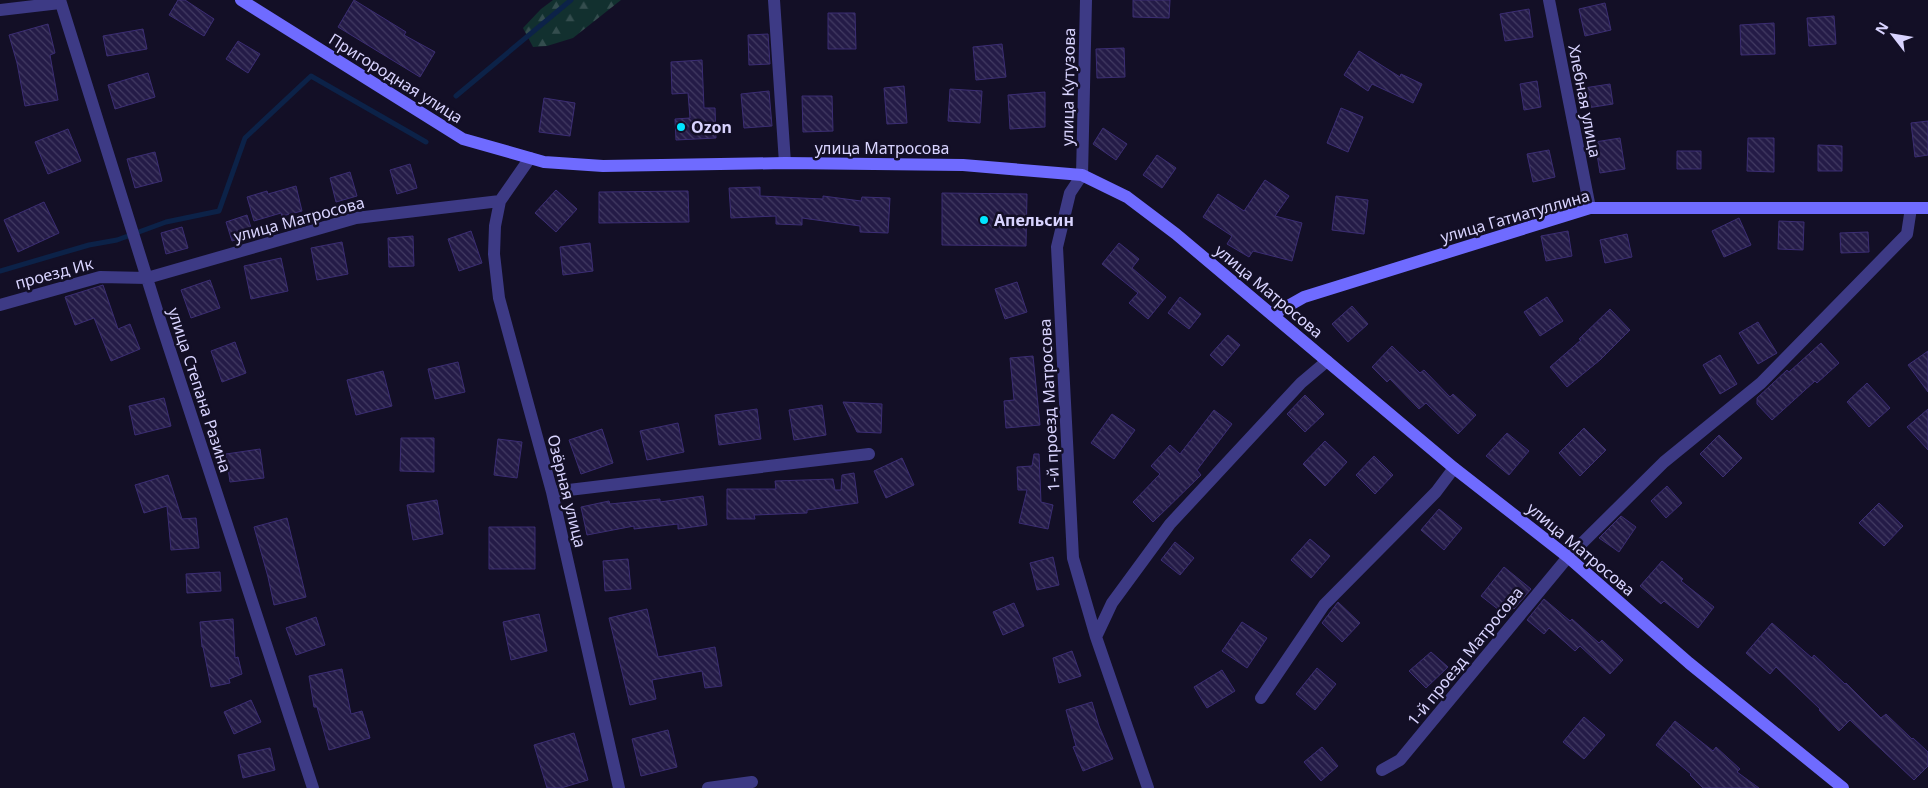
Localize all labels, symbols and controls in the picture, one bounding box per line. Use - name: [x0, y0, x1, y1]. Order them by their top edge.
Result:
- north arrow: [1868, 10, 1918, 60]
- text: N: [1870, 18, 1893, 38]
- street label: Пригородная улица: [325, 28, 467, 128]
- street label: улица Кутузова: [1056, 28, 1080, 146]
- street label: Хлебная улица: [1563, 43, 1607, 159]
- place label: Ozon: [691, 116, 732, 138]
- marker: Ozon: [675, 121, 687, 133]
- street label: улица Матросова: [815, 137, 949, 159]
- street label: улица Гатиатуллина: [1438, 184, 1592, 248]
- street label: улица Матросова: [231, 191, 367, 247]
- place label: Апельсин: [994, 209, 1074, 231]
- marker: Апельсин: [978, 214, 990, 226]
- street label: улица Матросова: [1210, 239, 1328, 343]
- street label: проезд Ик: [13, 252, 96, 294]
- street label: улица Степана Разина: [163, 305, 237, 475]
- street label: 1-й проезд Матросова: [1033, 318, 1065, 492]
- street label: Озёрная улица: [542, 432, 592, 550]
- street label: улица Матросова: [1522, 497, 1640, 601]
- street label: 1-й проезд Матросова: [1402, 582, 1528, 730]

